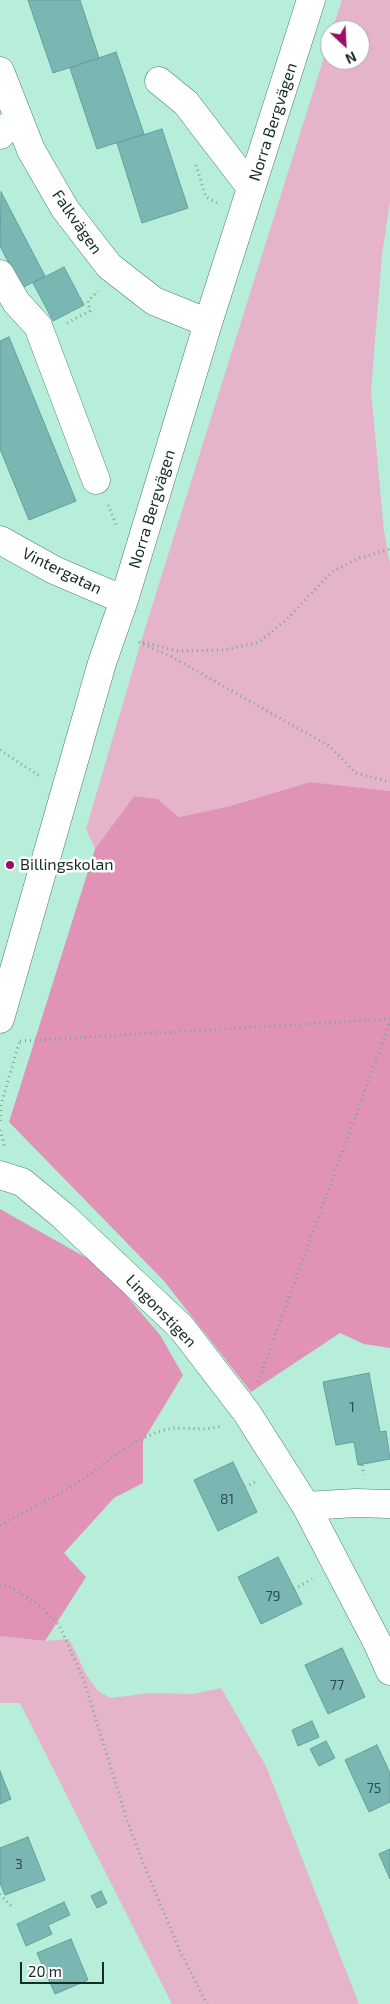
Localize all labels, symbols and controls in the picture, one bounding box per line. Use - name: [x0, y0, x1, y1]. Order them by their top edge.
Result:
- north arrow: [320, 20, 370, 70]
- text: N: [343, 48, 359, 68]
- street label: Norra Bergvägen: [245, 60, 301, 184]
- street label: Falkvägen: [48, 186, 106, 258]
- street label: Norra Bergvägen: [125, 447, 179, 571]
- street label: Vintergatan: [19, 544, 105, 598]
- place label: Billingskolan: [20, 855, 114, 875]
- marker: Billingskolan: [4, 859, 16, 871]
- street label: Lingonstigen: [122, 1271, 200, 1351]
- house number: 1: [349, 1399, 355, 1415]
- house number: 81: [220, 1491, 234, 1507]
- house number: 79: [265, 1588, 281, 1604]
- house number: 77: [330, 1677, 344, 1693]
- house number: 75: [367, 1780, 381, 1796]
- house number: 3: [15, 1856, 23, 1872]
- scale bar: [22, 1952, 106, 1984]
- text: 20 m: [28, 1962, 62, 1980]

